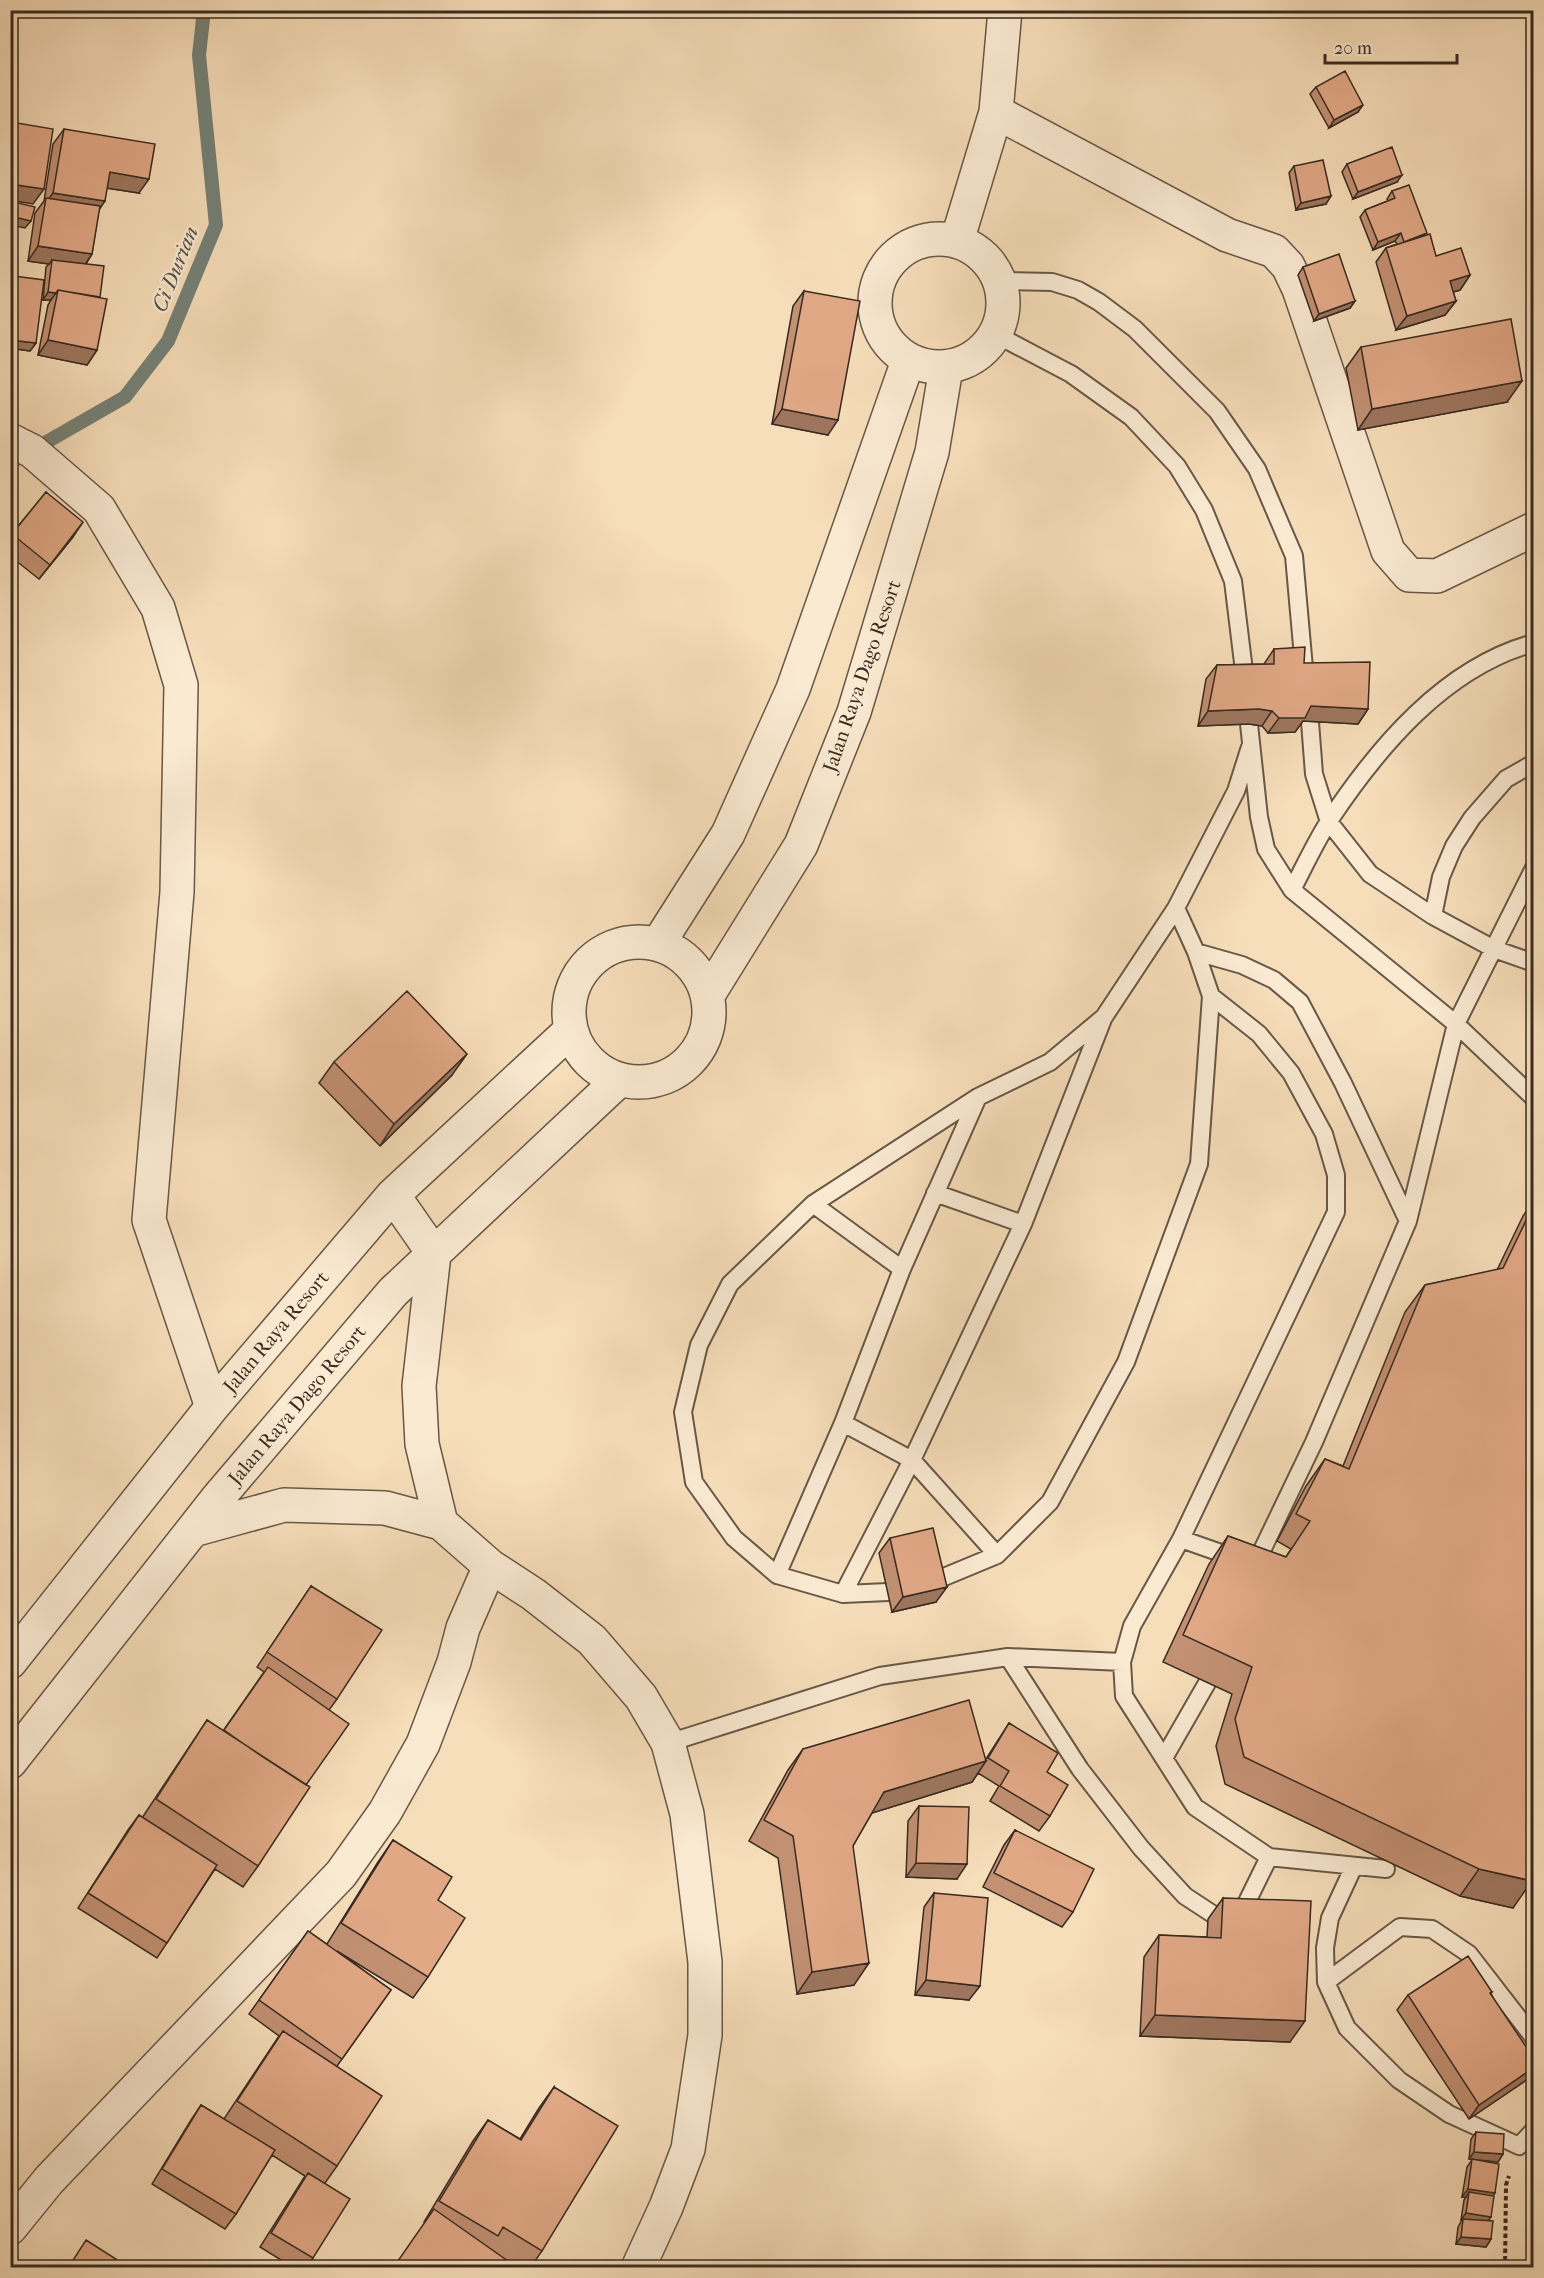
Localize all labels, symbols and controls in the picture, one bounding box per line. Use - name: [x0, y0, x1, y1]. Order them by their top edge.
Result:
- scale bar: [1325, 27, 1457, 65]
- text: 20 m: [1334, 38, 1372, 59]
- water label: Ci Durian: [147, 223, 203, 315]
- street label: Jalan Raya Dago Resort: [818, 577, 906, 777]
- street label: Jalan Raya Resort: [217, 1266, 334, 1399]
- street label: Jalan Raya Dago Resort: [222, 1320, 371, 1491]

